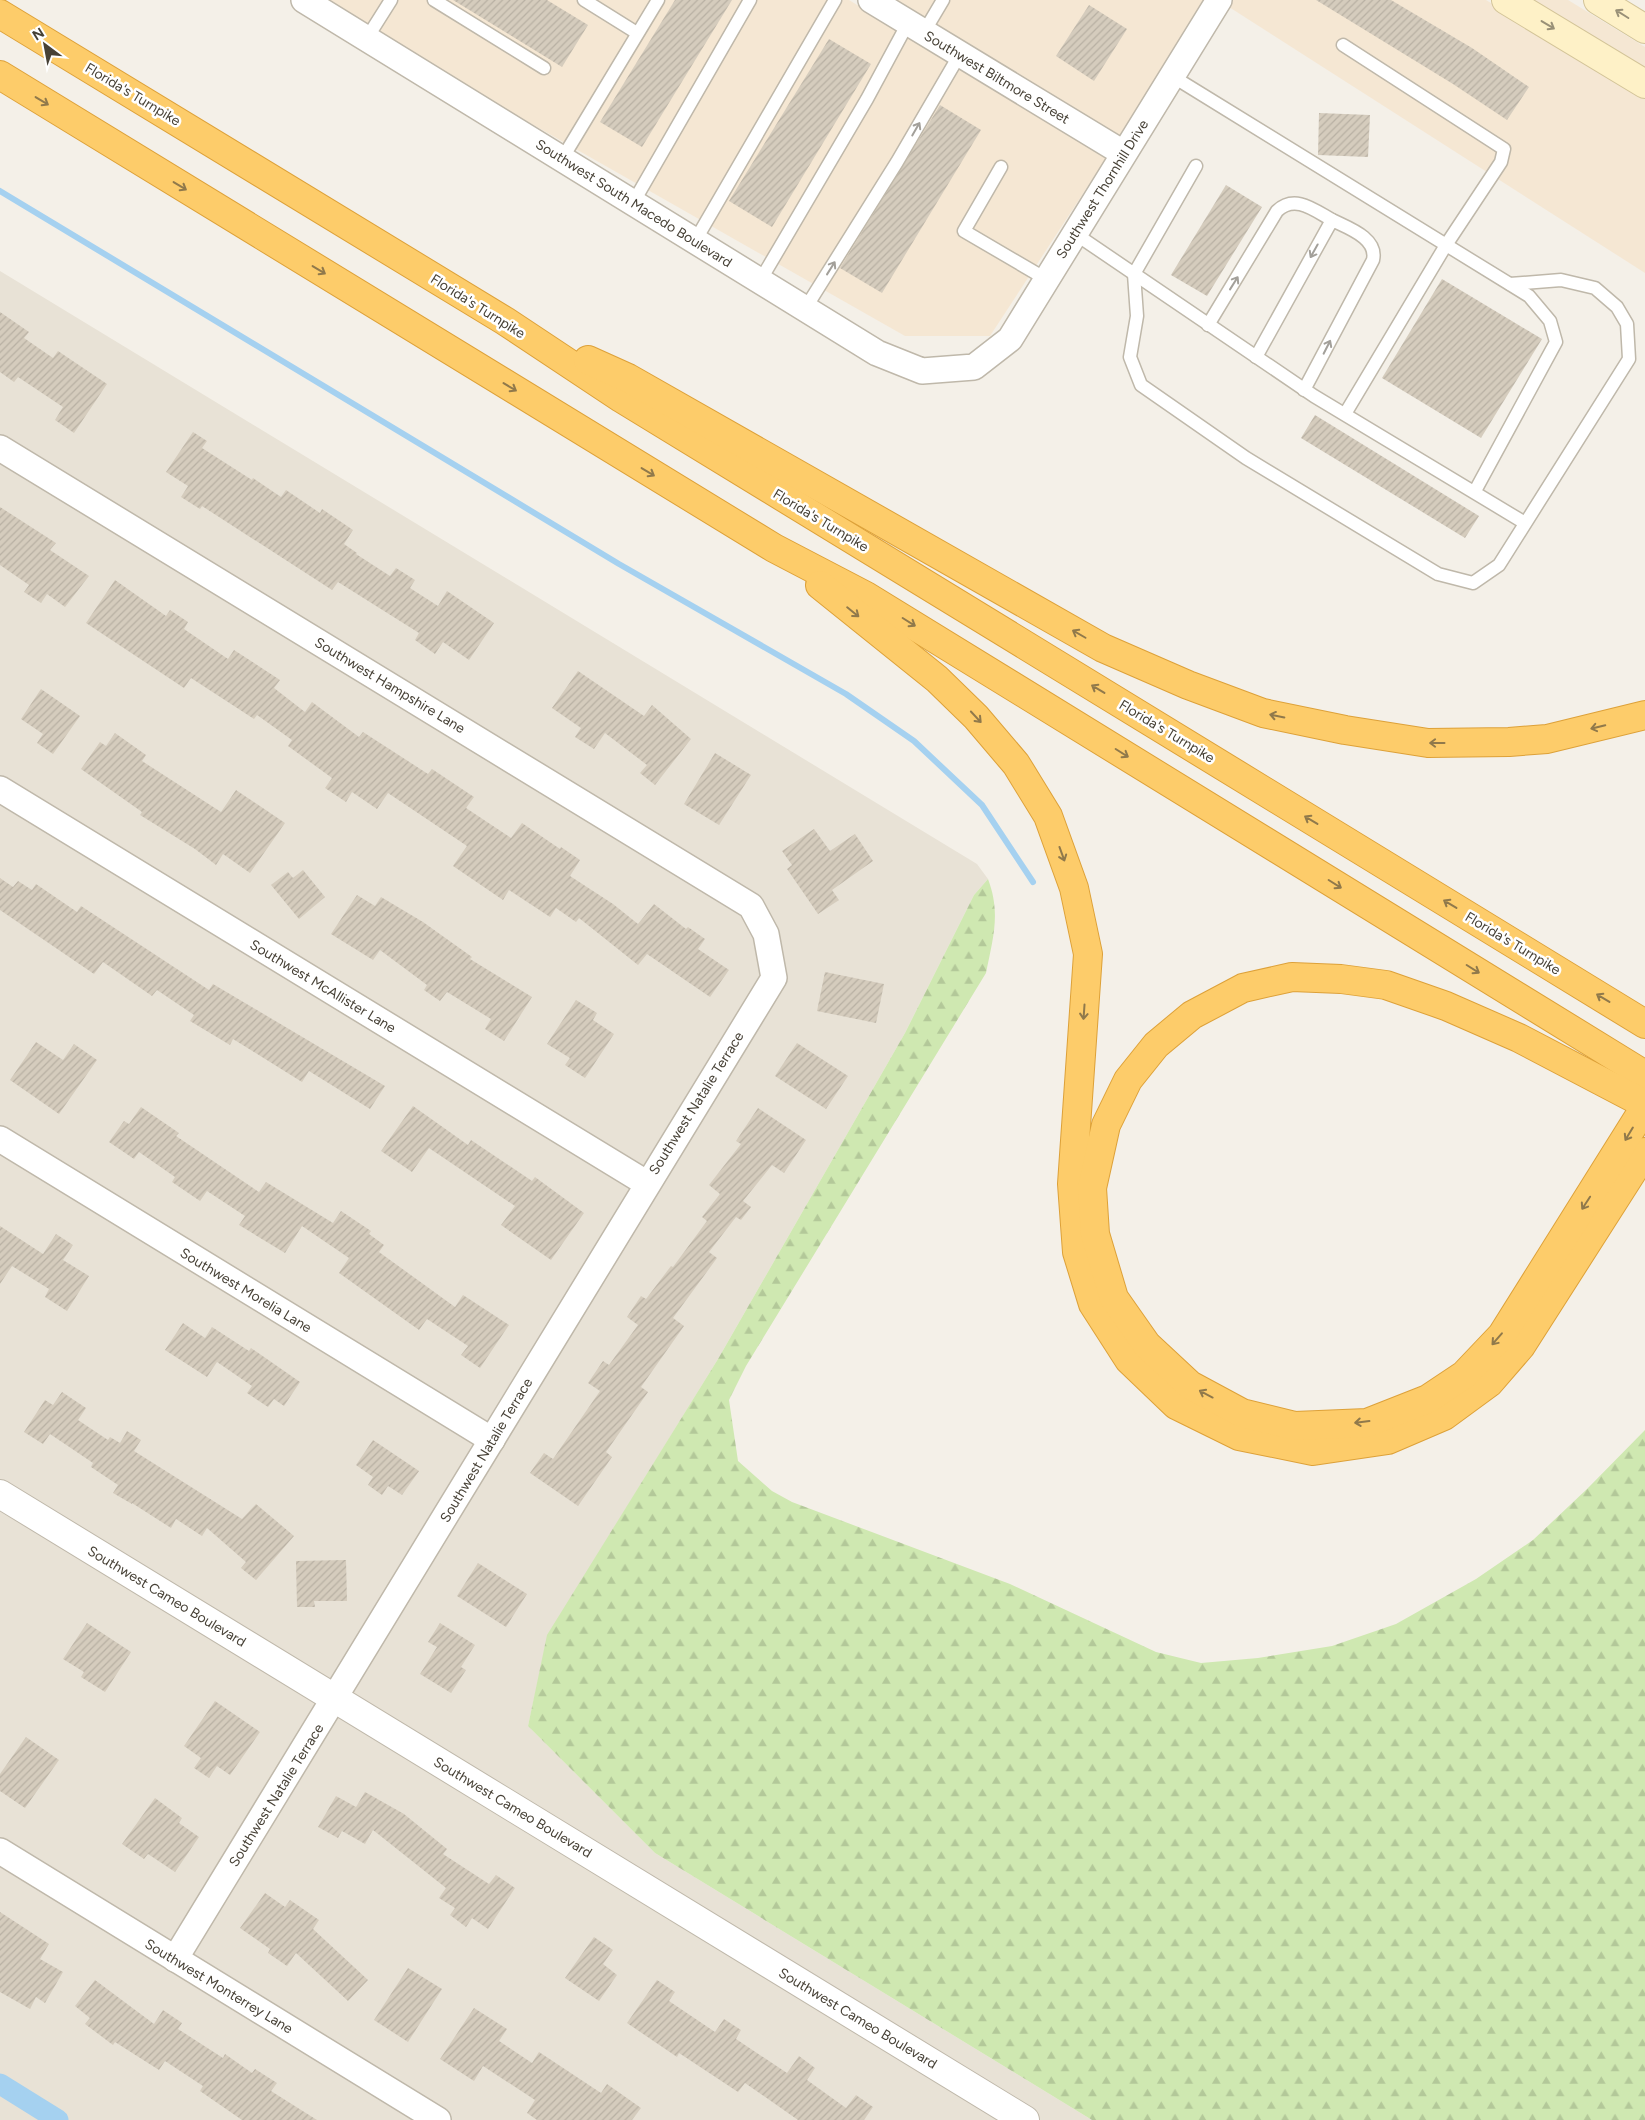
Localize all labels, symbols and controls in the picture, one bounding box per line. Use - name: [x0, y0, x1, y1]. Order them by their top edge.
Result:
- one-way arrow: [1615, 9, 1629, 19]
- north arrow: [20, 20, 70, 70]
- one-way arrow: [1540, 21, 1554, 31]
- text: N: [29, 24, 47, 44]
- street label: Southwest Biltmore Street: [921, 27, 1072, 128]
- street label: Florida's Turnpike: [82, 59, 184, 130]
- one-way arrow: [34, 96, 48, 106]
- street label: Southwest Thornhill Drive: [1053, 116, 1152, 262]
- one-way arrow: [912, 123, 922, 137]
- street label: Southwest South Macedo Boulevard: [532, 136, 735, 271]
- one-way arrow: [173, 181, 187, 191]
- one-way arrow: [1309, 243, 1319, 258]
- one-way arrow: [827, 261, 837, 275]
- one-way arrow: [311, 266, 325, 276]
- street label: Florida's Turnpike: [427, 271, 528, 342]
- one-way arrow: [1229, 277, 1239, 291]
- one-way arrow: [1322, 339, 1332, 354]
- one-way arrow: [502, 382, 516, 392]
- one-way arrow: [641, 467, 655, 477]
- street label: Florida's Turnpike: [770, 485, 872, 556]
- one-way arrow: [846, 607, 859, 618]
- one-way arrow: [901, 618, 915, 628]
- one-way arrow: [1072, 628, 1086, 638]
- street label: Southwest Hampshire Lane: [311, 634, 468, 737]
- one-way arrow: [1091, 684, 1105, 694]
- street label: Florida's Turnpike: [1116, 696, 1218, 767]
- one-way arrow: [970, 711, 982, 724]
- one-way arrow: [1269, 711, 1285, 720]
- one-way arrow: [1590, 723, 1606, 732]
- one-way arrow: [1429, 738, 1445, 748]
- one-way arrow: [1114, 749, 1128, 759]
- one-way arrow: [1305, 814, 1319, 824]
- one-way arrow: [1058, 846, 1067, 861]
- one-way arrow: [1327, 880, 1341, 890]
- one-way arrow: [1443, 899, 1457, 909]
- street label: Florida's Turnpike: [1462, 908, 1564, 979]
- street label: Southwest McAllister Lane: [247, 936, 399, 1037]
- one-way arrow: [1466, 964, 1480, 975]
- one-way arrow: [1597, 993, 1611, 1003]
- one-way arrow: [1080, 1004, 1089, 1020]
- street label: Southwest Natalie Terrace: [645, 1028, 748, 1178]
- one-way arrow: [1623, 1127, 1633, 1141]
- one-way arrow: [1581, 1195, 1591, 1209]
- street label: Southwest Morelia Lane: [177, 1244, 315, 1337]
- one-way arrow: [1492, 1332, 1503, 1345]
- street label: Southwest Natalie Terrace: [437, 1375, 536, 1526]
- one-way arrow: [1199, 1389, 1214, 1399]
- one-way arrow: [1355, 1417, 1371, 1427]
- street label: Southwest Cameo Boulevard: [84, 1542, 249, 1651]
- street label: Southwest Natalie Terrace: [225, 1720, 328, 1870]
- street label: Southwest Cameo Boulevard: [430, 1753, 595, 1862]
- street label: Southwest Monterrey Lane: [142, 1935, 296, 2038]
- street label: Southwest Cameo Boulevard: [775, 1964, 940, 2073]

